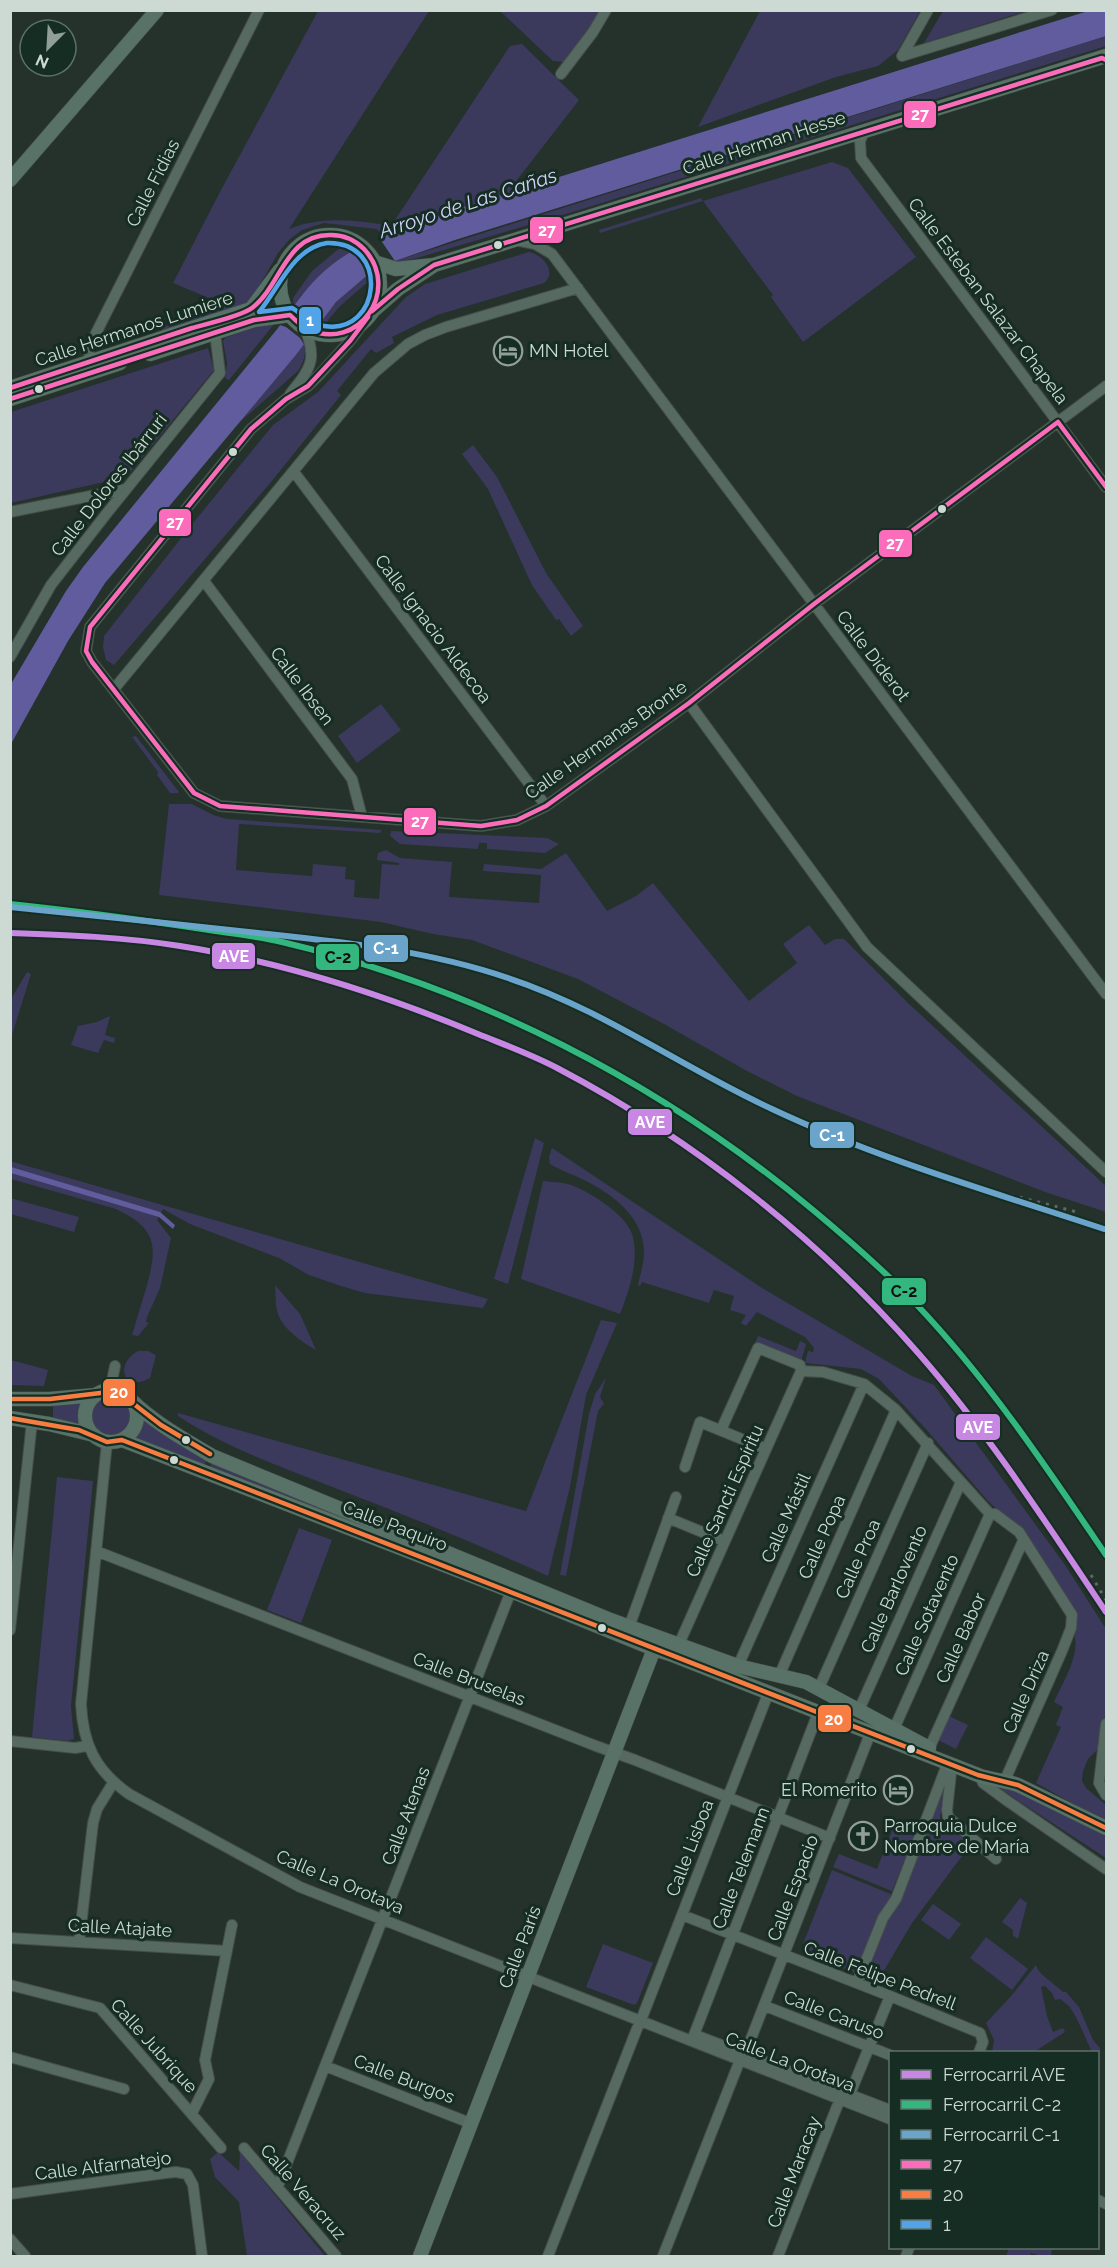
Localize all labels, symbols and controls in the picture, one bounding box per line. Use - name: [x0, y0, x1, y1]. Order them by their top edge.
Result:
- north arrow: [18, 18, 78, 78]
- text: N: [33, 50, 52, 72]
- line badge: 27: [903, 100, 937, 129]
- text: 27: [911, 105, 929, 124]
- street label: Calle Herman Hesse: [680, 106, 848, 179]
- street label: Calle Fidias: [122, 135, 184, 230]
- water label: Arroyo de Las Cañas: [375, 163, 561, 243]
- street label: Calle Esteban Salazar Chapela: [904, 193, 1073, 408]
- line badge: 27: [529, 216, 564, 244]
- text: 27: [538, 221, 556, 240]
- unlabelled marker: [492, 239, 504, 251]
- street label: Calle Hermanos Lumiere: [32, 286, 236, 370]
- line badge: 1: [298, 306, 322, 335]
- text: 1: [306, 311, 314, 330]
- hotel icon: MN Hotel: [492, 335, 524, 367]
- place label: MN Hotel: [529, 340, 608, 361]
- unlabelled marker: [33, 383, 45, 395]
- street label: Calle Dolores Ibárruri: [46, 409, 171, 560]
- unlabelled marker: [227, 446, 239, 458]
- unlabelled marker: [936, 503, 948, 515]
- line badge: 27: [158, 508, 192, 537]
- text: 27: [166, 513, 184, 532]
- line badge: 27: [878, 529, 913, 558]
- text: 27: [886, 534, 904, 553]
- street label: Calle Ignacio Aldecoa: [371, 550, 496, 707]
- street label: Calle Diderot: [832, 606, 914, 705]
- street label: Calle Ibsen: [266, 642, 339, 729]
- street label: Calle Hermanas Bronte: [521, 675, 691, 803]
- line badge: 27: [403, 807, 437, 836]
- text: 27: [411, 812, 429, 831]
- line badge: C-1: [363, 934, 409, 963]
- text: C-1: [373, 939, 399, 958]
- line badge: AVE: [211, 942, 256, 970]
- line badge: C-2: [315, 943, 360, 971]
- text: AVE: [219, 947, 250, 966]
- text: C-2: [325, 948, 351, 967]
- line badge: AVE: [627, 1108, 673, 1136]
- text: AVE: [635, 1113, 666, 1132]
- line badge: C-1: [809, 1121, 855, 1149]
- text: C-1: [819, 1126, 845, 1145]
- line badge: C-2: [881, 1277, 927, 1306]
- text: C-2: [891, 1282, 917, 1301]
- line badge: 20: [102, 1378, 136, 1407]
- text: 20: [110, 1383, 129, 1402]
- line badge: AVE: [955, 1413, 1001, 1441]
- text: AVE: [963, 1418, 994, 1437]
- street label: Calle Sancti Espíritu: [682, 1421, 768, 1580]
- unlabelled marker: [180, 1434, 192, 1446]
- unlabelled marker: [168, 1454, 180, 1466]
- street label: Calle Mástil: [756, 1470, 815, 1566]
- street label: Calle Popa: [794, 1492, 849, 1582]
- street label: Calle Paquiro: [340, 1496, 451, 1555]
- street label: Calle Proa: [831, 1516, 884, 1602]
- street label: Calle Barlovento: [856, 1522, 931, 1656]
- street label: Calle Sotavento: [890, 1550, 963, 1679]
- street label: Calle Babor: [931, 1589, 990, 1686]
- unlabelled marker: [596, 1622, 608, 1634]
- street label: Calle Bruselas: [410, 1647, 529, 1710]
- street label: Calle Driza: [998, 1647, 1053, 1737]
- line badge: 20: [817, 1704, 852, 1733]
- text: 20: [825, 1710, 844, 1729]
- unlabelled marker: [905, 1743, 917, 1755]
- street label: Calle Atenas: [377, 1763, 434, 1868]
- hotel icon: El Romerito: [882, 1774, 914, 1806]
- place label: El Romerito: [781, 1779, 877, 1800]
- street label: Calle Lisboa: [661, 1797, 718, 1899]
- street label: Calle Telemann: [708, 1804, 773, 1932]
- place label: Parroquia Dulce Nombre de María: [884, 1815, 1029, 1857]
- church icon: Parroquia Dulce Nombre de María: [847, 1820, 879, 1852]
- street label: Calle Espacio: [763, 1831, 823, 1944]
- street label: Calle La Orotava: [273, 1845, 407, 1918]
- street label: Calle París: [494, 1902, 545, 1991]
- street label: Calle Atajate: [67, 1914, 173, 1941]
- street label: Calle Felipe Pedrell: [801, 1937, 960, 2014]
- street label: Calle Caruso: [781, 1986, 888, 2043]
- street label: Calle Jubrique: [107, 1994, 202, 2097]
- street label: Calle La Orotava: [723, 2027, 858, 2096]
- street label: Calle Burgos: [351, 2050, 458, 2108]
- legend: [889, 2051, 1099, 2249]
- text: Ferrocarril AVE: [943, 2064, 1066, 2085]
- text: Ferrocarril C-2: [943, 2094, 1061, 2115]
- street label: Calle Maracay: [763, 2113, 825, 2231]
- text: Ferrocarril C-1: [943, 2124, 1060, 2145]
- street label: Calle Veracruz: [256, 2140, 351, 2244]
- street label: Calle Alfarnatejo: [34, 2147, 173, 2184]
- text: 27: [943, 2154, 962, 2175]
- text: 20: [943, 2184, 963, 2205]
- text: 1: [943, 2214, 951, 2235]

